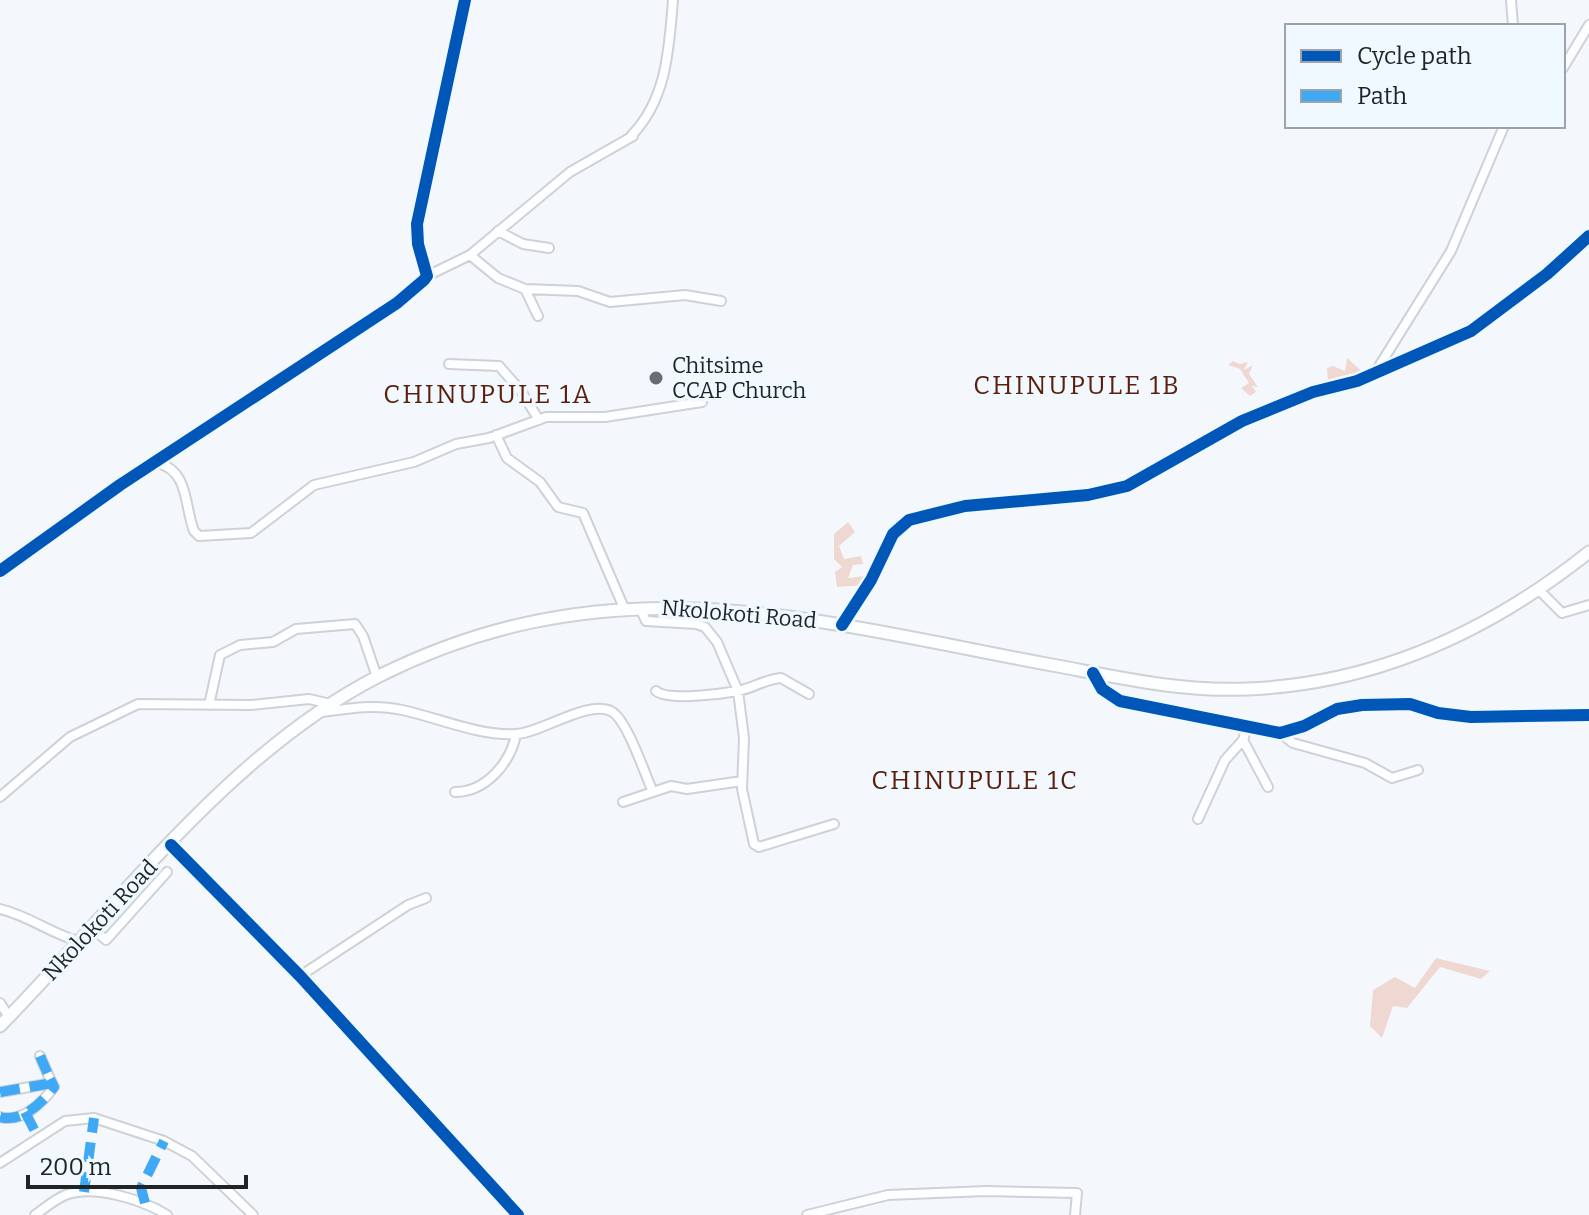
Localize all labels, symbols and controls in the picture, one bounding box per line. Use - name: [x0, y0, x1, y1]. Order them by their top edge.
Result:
- legend: [1285, 24, 1565, 128]
- text: Cycle path: [1357, 42, 1472, 70]
- text: Path: [1357, 82, 1407, 110]
- place label: Chitsime CCAP Church: [672, 352, 806, 404]
- marker: Chitsime CCAP Church: [647, 369, 665, 387]
- district label: CHINUPULE 1B: [973, 370, 1181, 401]
- district label: CHINUPULE 1A: [383, 379, 593, 410]
- street label: Nkolokoti Road: [660, 594, 818, 634]
- district label: CHINUPULE 1C: [871, 765, 1079, 796]
- street label: Nkolokoti Road: [37, 854, 163, 986]
- scale bar: [28, 1139, 246, 1189]
- text: 200 m: [40, 1153, 112, 1181]

